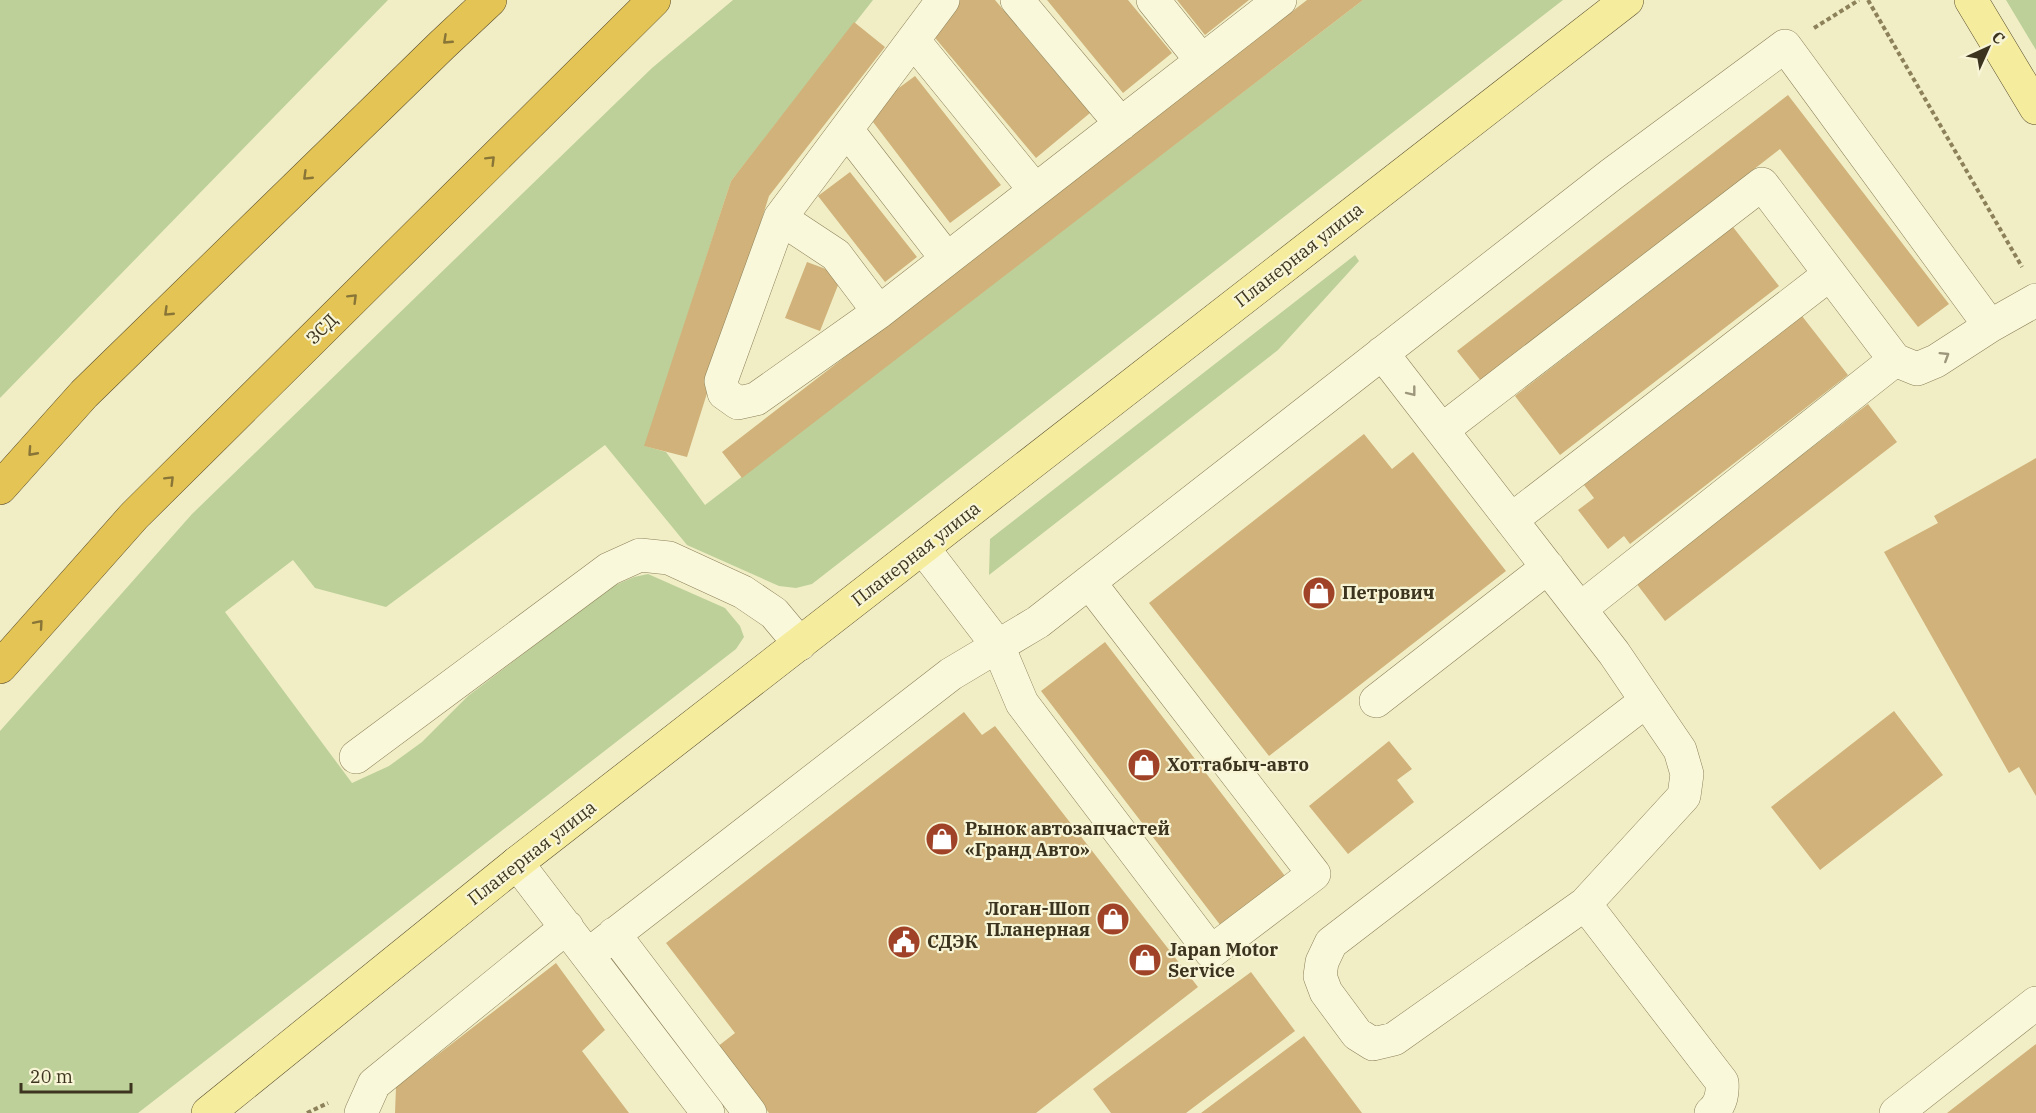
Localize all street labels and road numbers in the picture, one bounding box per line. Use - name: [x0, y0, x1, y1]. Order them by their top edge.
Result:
- street label: Планерная улица: [1230, 197, 1368, 312]
- street label: ЗСД: [301, 308, 342, 349]
- street label: Планерная улица: [847, 496, 985, 611]
- street label: Планерная улица: [463, 795, 601, 910]

